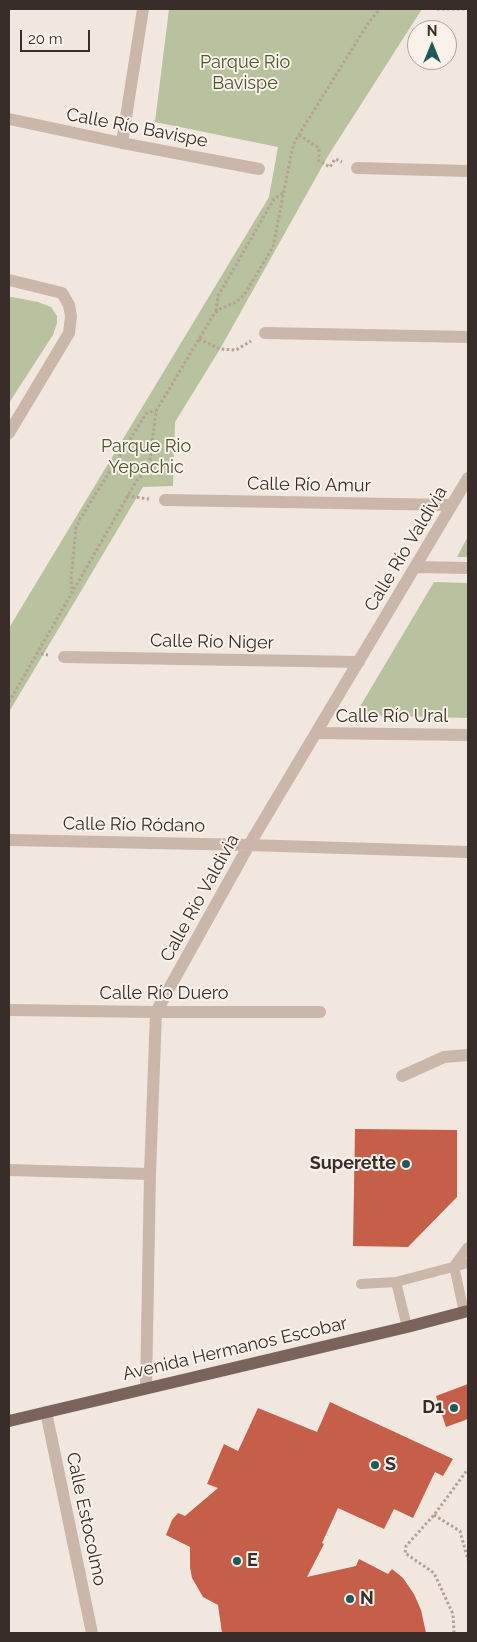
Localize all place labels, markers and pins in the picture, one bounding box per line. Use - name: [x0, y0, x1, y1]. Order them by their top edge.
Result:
- place label: Superette: [310, 1153, 396, 1175]
- marker: Superette: [400, 1158, 412, 1170]
- place label: D1: [422, 1397, 444, 1419]
- marker: D1: [448, 1402, 460, 1414]
- place label: S: [385, 1454, 396, 1476]
- marker: S: [369, 1459, 381, 1471]
- place label: E: [247, 1550, 258, 1572]
- marker: E: [231, 1555, 243, 1567]
- place label: N: [360, 1588, 374, 1610]
- marker: N: [344, 1593, 356, 1605]

